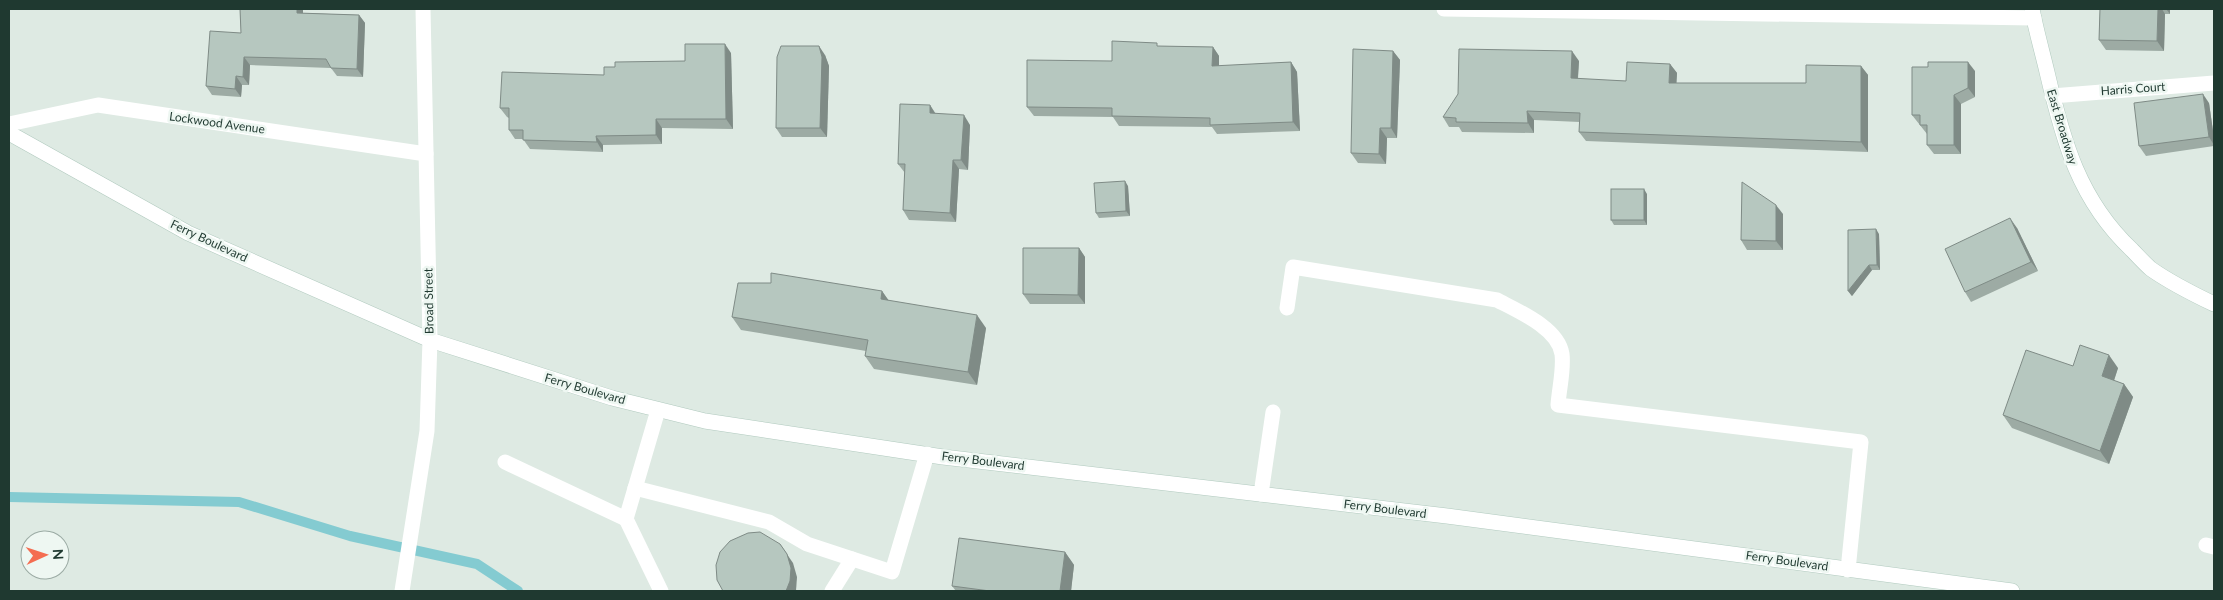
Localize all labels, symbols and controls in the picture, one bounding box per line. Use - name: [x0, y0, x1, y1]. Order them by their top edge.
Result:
- street label: Harris Court: [2100, 79, 2167, 98]
- street label: East Broadway: [2044, 87, 2081, 167]
- street label: Lockwood Avenue: [168, 108, 266, 137]
- street label: Ferry Boulevard: [168, 216, 250, 265]
- street label: Broad Street: [420, 267, 437, 334]
- street label: Ferry Boulevard: [543, 370, 627, 407]
- street label: Ferry Boulevard: [941, 448, 1025, 473]
- street label: Ferry Boulevard: [1343, 496, 1427, 521]
- north arrow: [20, 530, 70, 580]
- street label: Ferry Boulevard: [1745, 547, 1829, 574]
- text: N: [50, 548, 67, 560]

